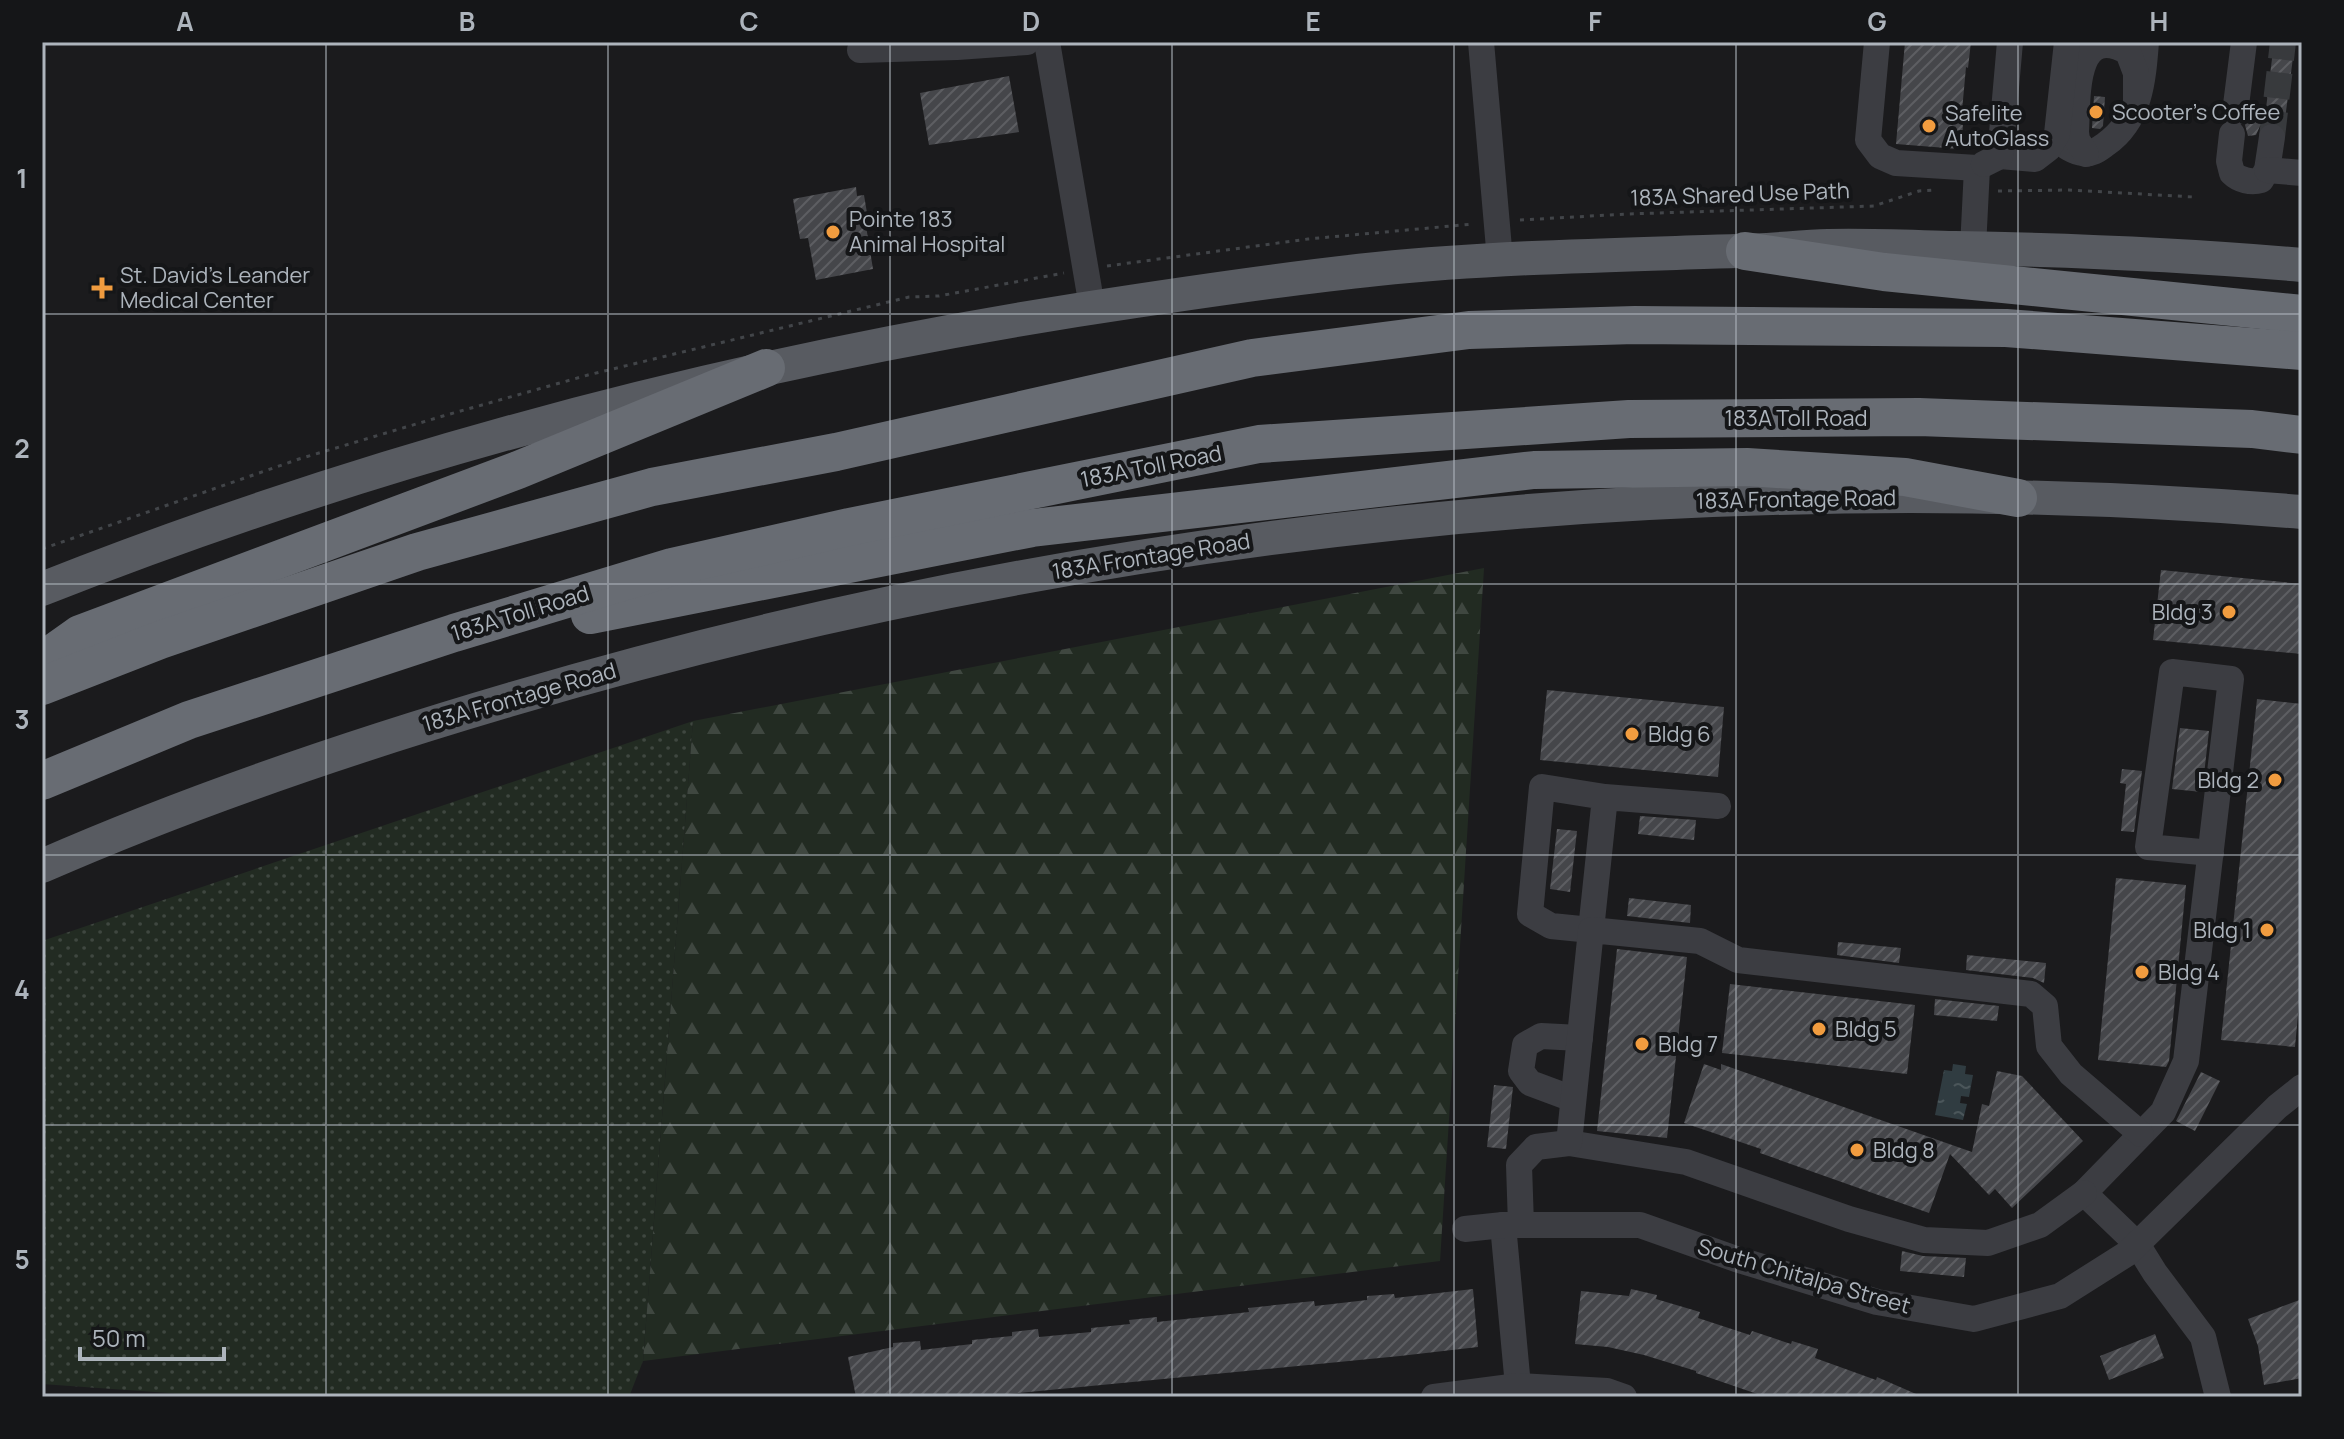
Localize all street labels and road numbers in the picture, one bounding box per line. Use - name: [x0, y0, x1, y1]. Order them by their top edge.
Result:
- street label: 183A Shared Use Path: [1630, 175, 1850, 213]
- street label: 183A Toll Road: [1724, 403, 1868, 433]
- street label: 183A Toll Road: [1078, 438, 1224, 494]
- street label: 183A Frontage Road: [1696, 482, 1896, 516]
- street label: 183A Frontage Road: [1050, 526, 1252, 586]
- street label: 183A Toll Road: [447, 578, 593, 648]
- street label: 183A Frontage Road: [419, 655, 619, 739]
- street label: South Chitalpa Street: [1694, 1231, 1914, 1321]

